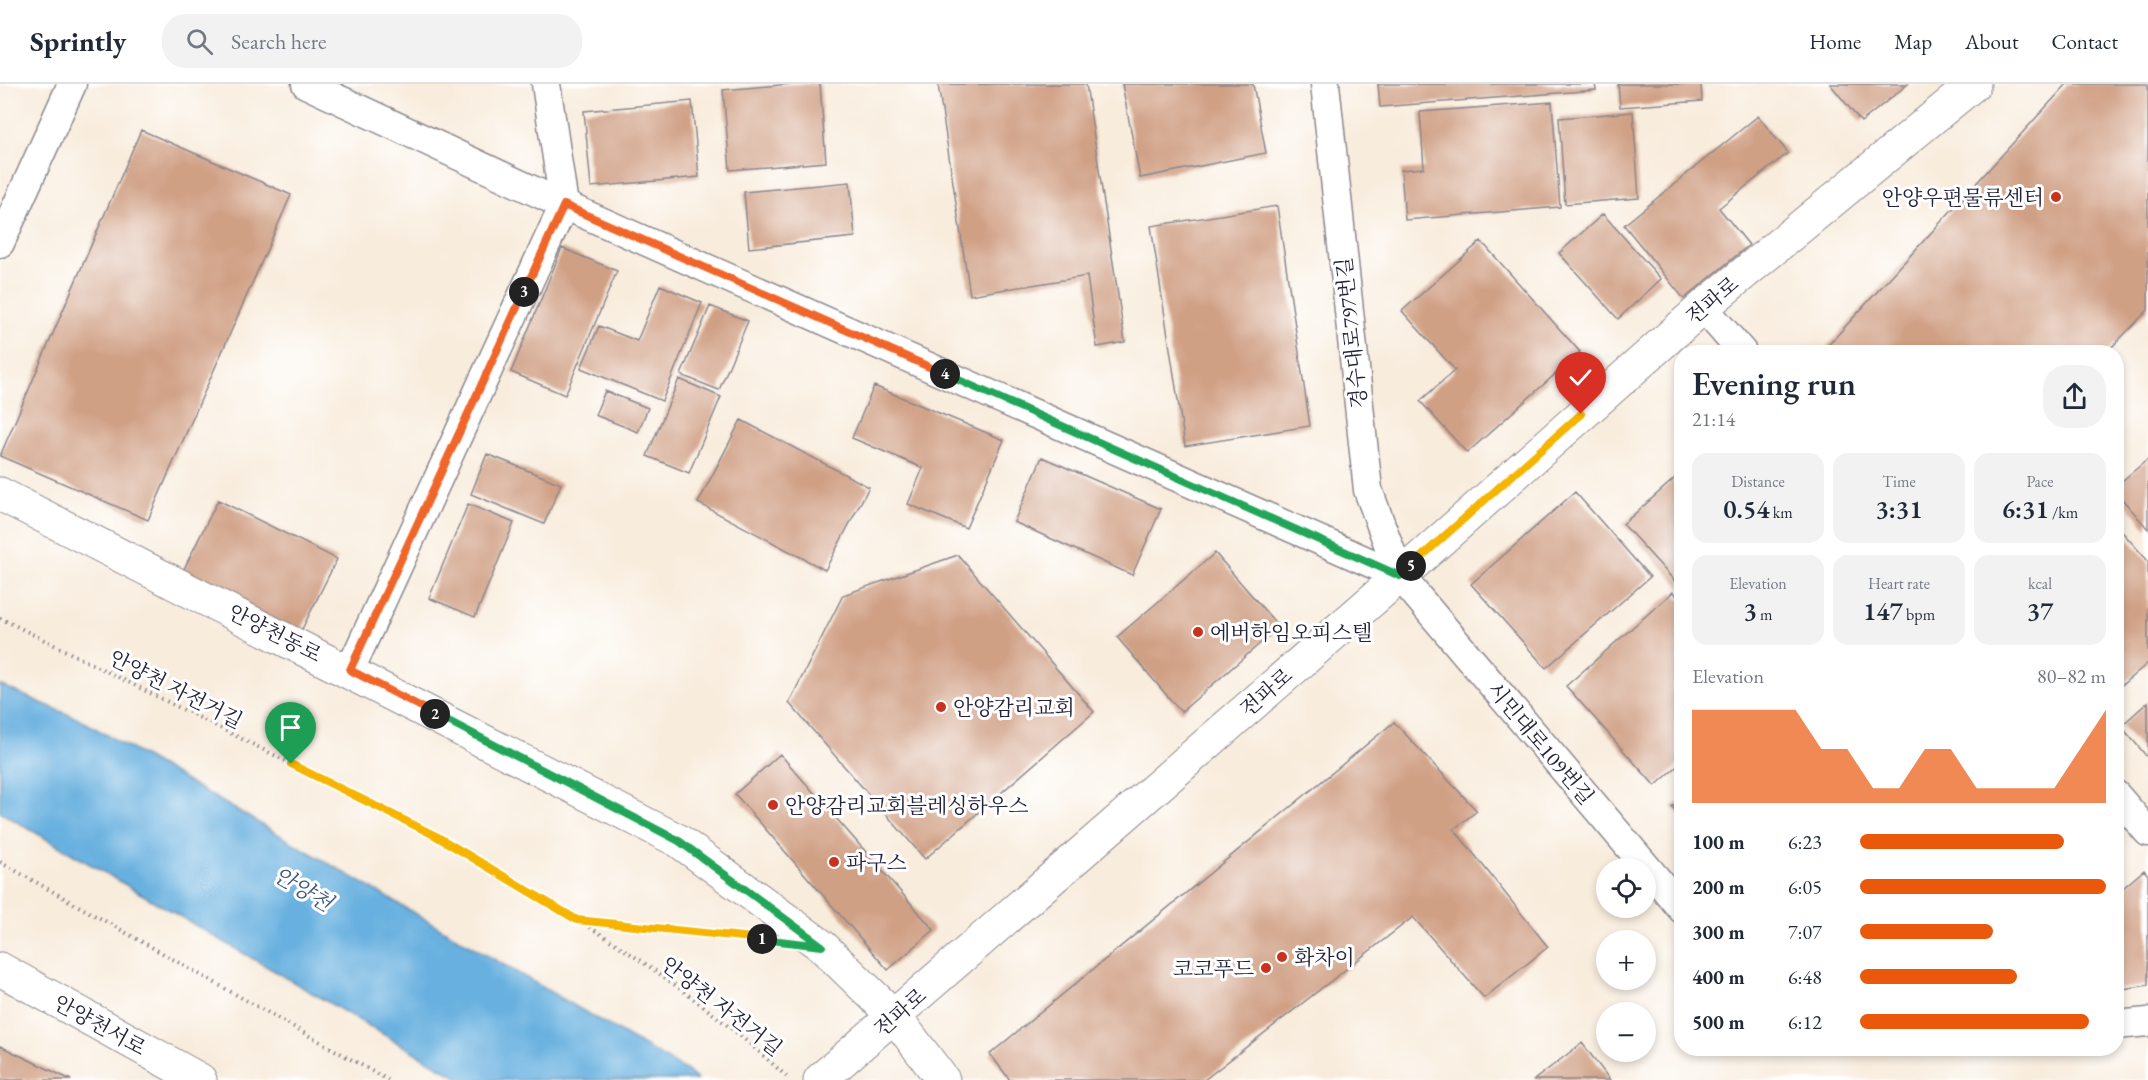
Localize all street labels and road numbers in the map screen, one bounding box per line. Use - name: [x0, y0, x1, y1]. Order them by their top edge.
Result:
- street label: 경수대로797번길: [1330, 256, 1372, 410]
- street label: 전파로: [1680, 270, 1744, 330]
- street label: 안양천동로: [224, 598, 326, 668]
- street label: 안양천 자전거길: [105, 644, 247, 734]
- street label: 전파로: [1234, 662, 1298, 722]
- street label: 시민대로109번길: [1482, 676, 1600, 810]
- street label: 안양천 자전거길: [656, 950, 788, 1062]
- street label: 전파로: [868, 982, 932, 1042]
- street label: 안양천서로: [49, 989, 151, 1061]

